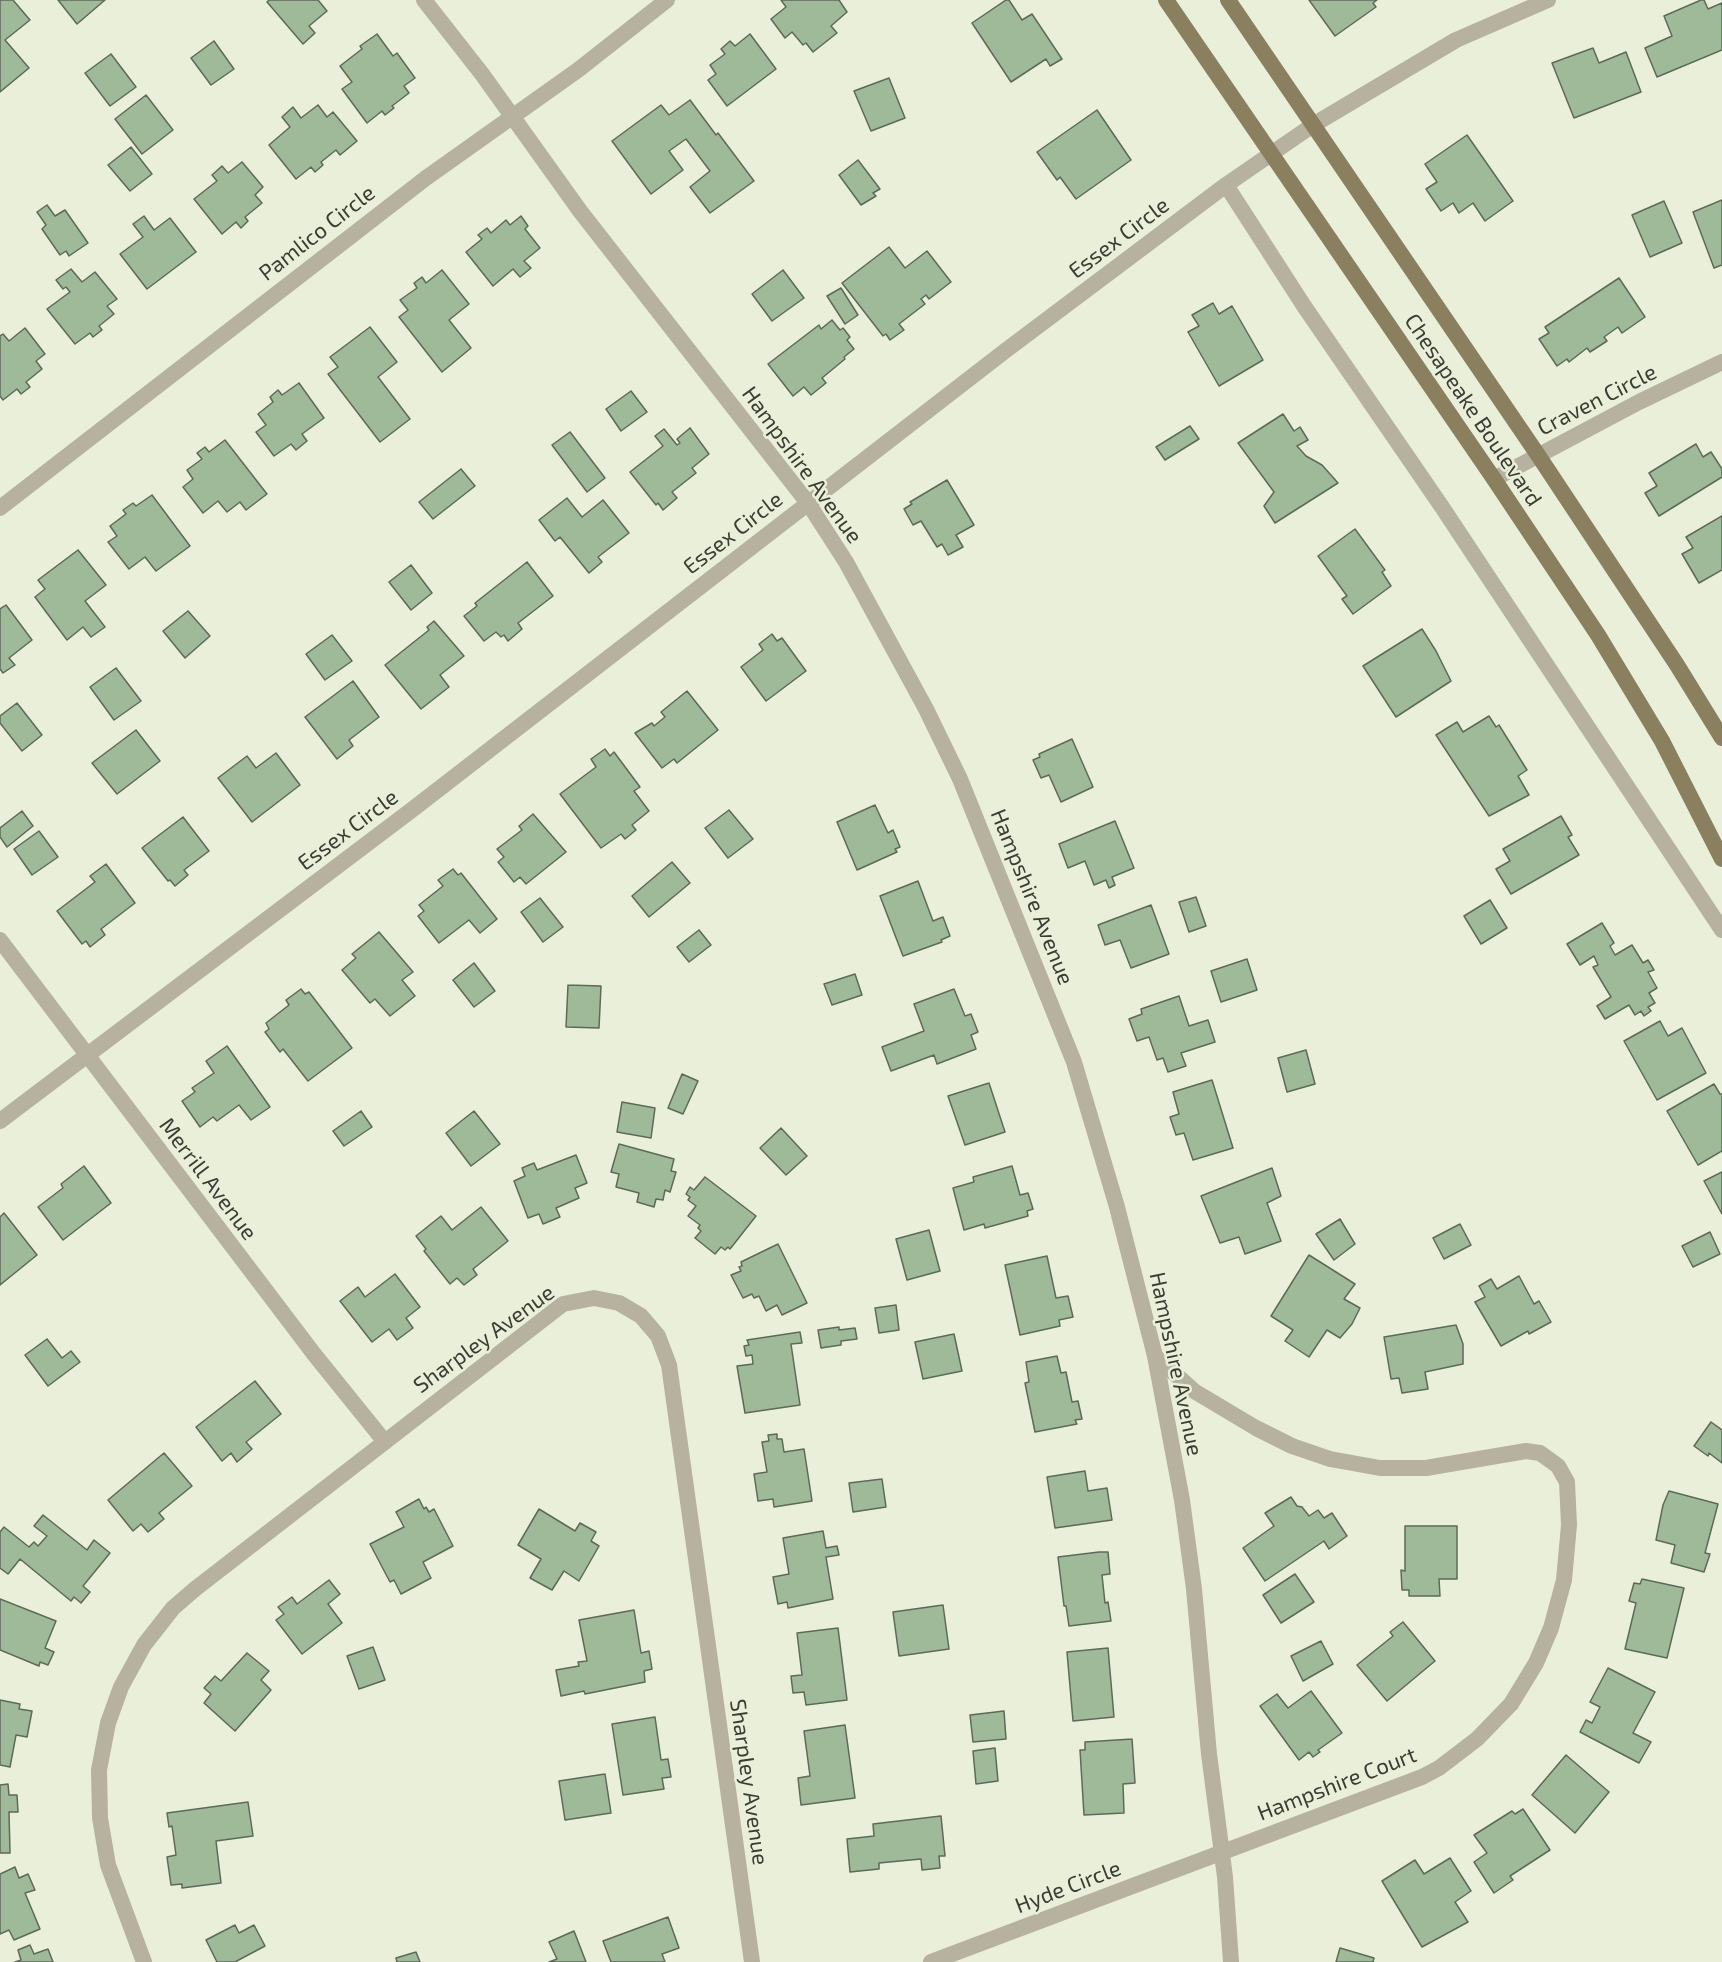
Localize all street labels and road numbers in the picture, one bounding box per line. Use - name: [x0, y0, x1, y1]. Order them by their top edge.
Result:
- street label: Pamlico Circle: [254, 180, 380, 286]
- street label: Essex Circle: [1064, 192, 1174, 284]
- street label: Chesapeake Boulevard: [1399, 309, 1547, 511]
- street label: Craven Circle: [1533, 359, 1661, 441]
- street label: Hampshire Avenue: [736, 382, 868, 548]
- street label: Essex Circle: [678, 486, 788, 580]
- street label: Essex Circle: [293, 784, 403, 876]
- street label: Hampshire Avenue: [985, 805, 1079, 989]
- street label: Merrill Avenue: [154, 1113, 262, 1245]
- street label: Hampshire Avenue: [1144, 1270, 1208, 1458]
- street label: Sharpley Avenue: [409, 1279, 559, 1399]
- street label: Sharpley Avenue: [724, 1697, 774, 1867]
- street label: Hampshire Court: [1254, 1742, 1420, 1826]
- street label: Hyde Circle: [1011, 1855, 1125, 1919]

